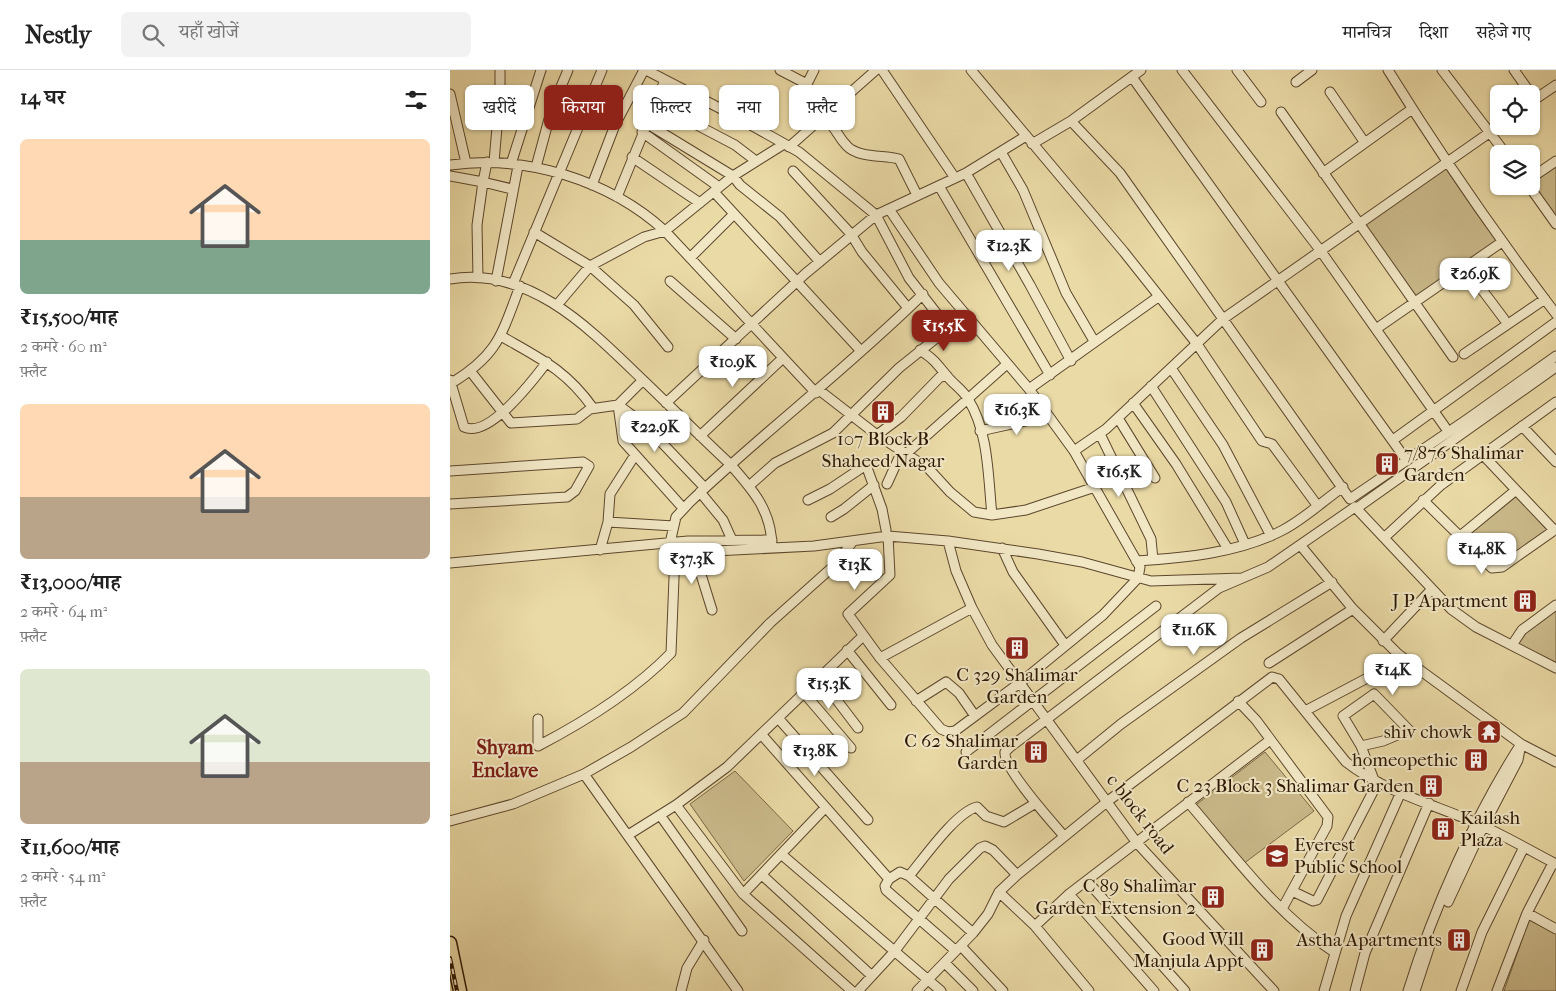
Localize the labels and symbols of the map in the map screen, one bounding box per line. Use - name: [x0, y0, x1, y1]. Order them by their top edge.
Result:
- pin: ₹12.3K: [968, 230, 1050, 272]
- pin: ₹26.9K: [1434, 258, 1516, 300]
- pin: ₹15.5K: [903, 310, 985, 352]
- pin: ₹10.9K: [692, 346, 774, 388]
- pin: ₹16.3K: [976, 394, 1058, 436]
- building icon: 107 Block B Shaheed Nagar: [870, 399, 896, 425]
- pin: ₹22.9K: [614, 410, 696, 453]
- place label: 107 Block B Shaheed Nagar: [822, 428, 945, 472]
- place label: 7/876 Shalimar Garden: [1404, 442, 1524, 486]
- building icon: 7/876 Shalimar Garden: [1374, 451, 1400, 477]
- pin: ₹16.5K: [1078, 456, 1160, 498]
- pin: ₹14.8K: [1441, 532, 1523, 575]
- pin: ₹37.3K: [651, 542, 733, 585]
- pin: ₹13K: [825, 548, 885, 591]
- building icon: J P Apartment: [1512, 588, 1538, 614]
- place label: J P Apartment: [1390, 590, 1508, 612]
- pin: ₹11.6K: [1153, 614, 1235, 656]
- building icon: C 329 Shalimar Garden: [1004, 635, 1030, 661]
- pin: ₹14K: [1363, 654, 1423, 696]
- place label: C 329 Shalimar Garden: [956, 664, 1079, 708]
- pin: ₹15.3K: [788, 668, 870, 710]
- temple icon: shiv chowk: [1476, 719, 1502, 745]
- place label: shiv chowk: [1384, 721, 1472, 743]
- place label: C 62 Shalimar Garden: [904, 730, 1019, 774]
- pin: ₹13.8K: [774, 734, 856, 777]
- district label: Shyam Enclave: [472, 736, 538, 782]
- building icon: C 62 Shalimar Garden: [1023, 739, 1049, 765]
- building icon: homeopethic: [1463, 747, 1489, 773]
- place label: homeopethic: [1352, 749, 1458, 771]
- street label: c block road: [1102, 769, 1179, 859]
- building icon: C 23 Block 3 Shalimar Garden: [1418, 773, 1444, 799]
- place label: C 23 Block 3 Shalimar Garden: [1177, 775, 1414, 797]
- place label: Kailash Plaza: [1460, 807, 1520, 851]
- building icon: Kailash Plaza: [1430, 816, 1456, 842]
- place label: Everest Public School: [1294, 834, 1402, 878]
- school or university icon: Everest Public School: [1264, 843, 1290, 869]
- place label: C 89 Shalimar Garden Extension 2: [1035, 875, 1197, 919]
- building icon: C 89 Shalimar Garden Extension 2: [1200, 884, 1226, 910]
- building icon: Astha Apartments: [1446, 927, 1472, 953]
- place label: Good Will Manjula Appt: [1133, 928, 1244, 972]
- place label: Astha Apartments: [1295, 929, 1442, 951]
- building icon: Good Will Manjula Appt: [1249, 937, 1275, 963]

